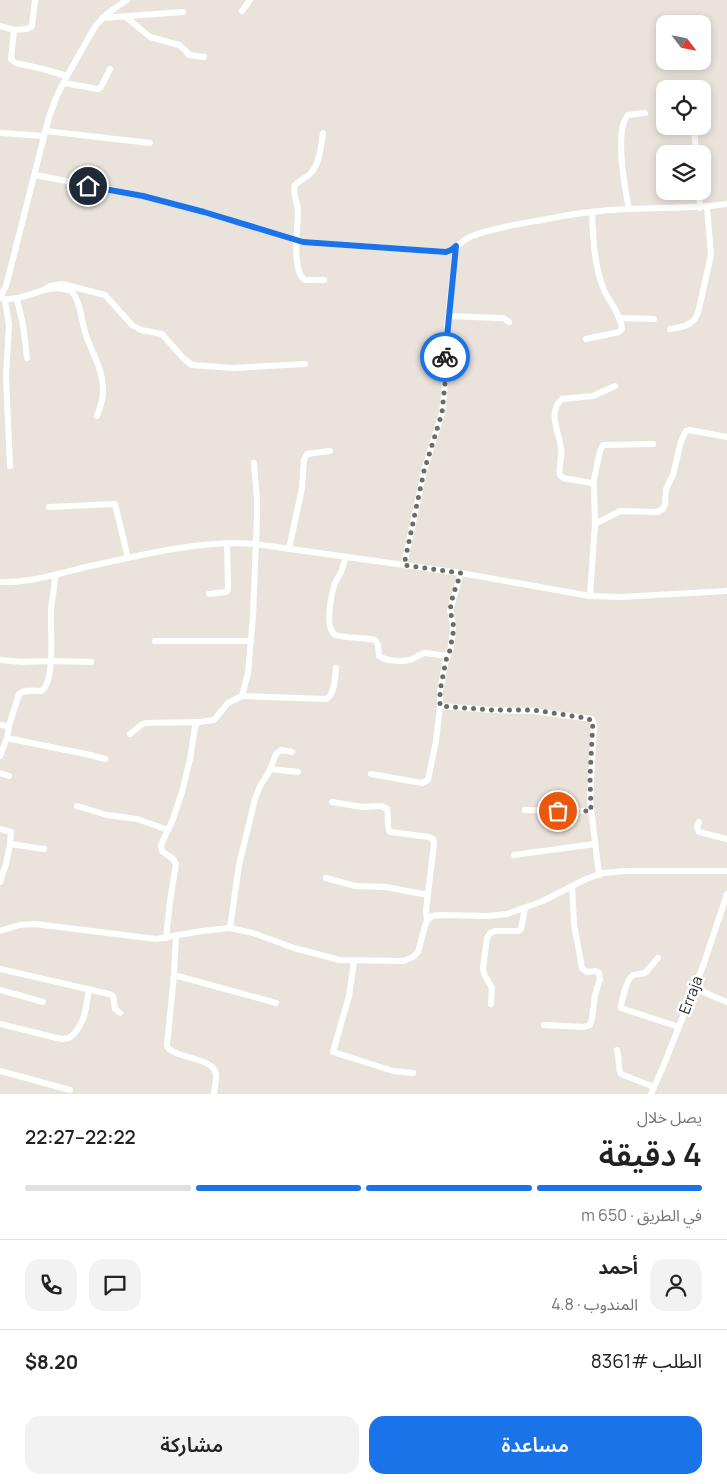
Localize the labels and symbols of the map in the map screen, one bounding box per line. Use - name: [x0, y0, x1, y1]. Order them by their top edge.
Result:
- north arrow: [656, 15, 711, 70]
- pin: [67, 165, 109, 207]
- courier: [420, 332, 470, 382]
- pin: [537, 790, 579, 832]
- street label: Erraja: [674, 973, 707, 1017]

